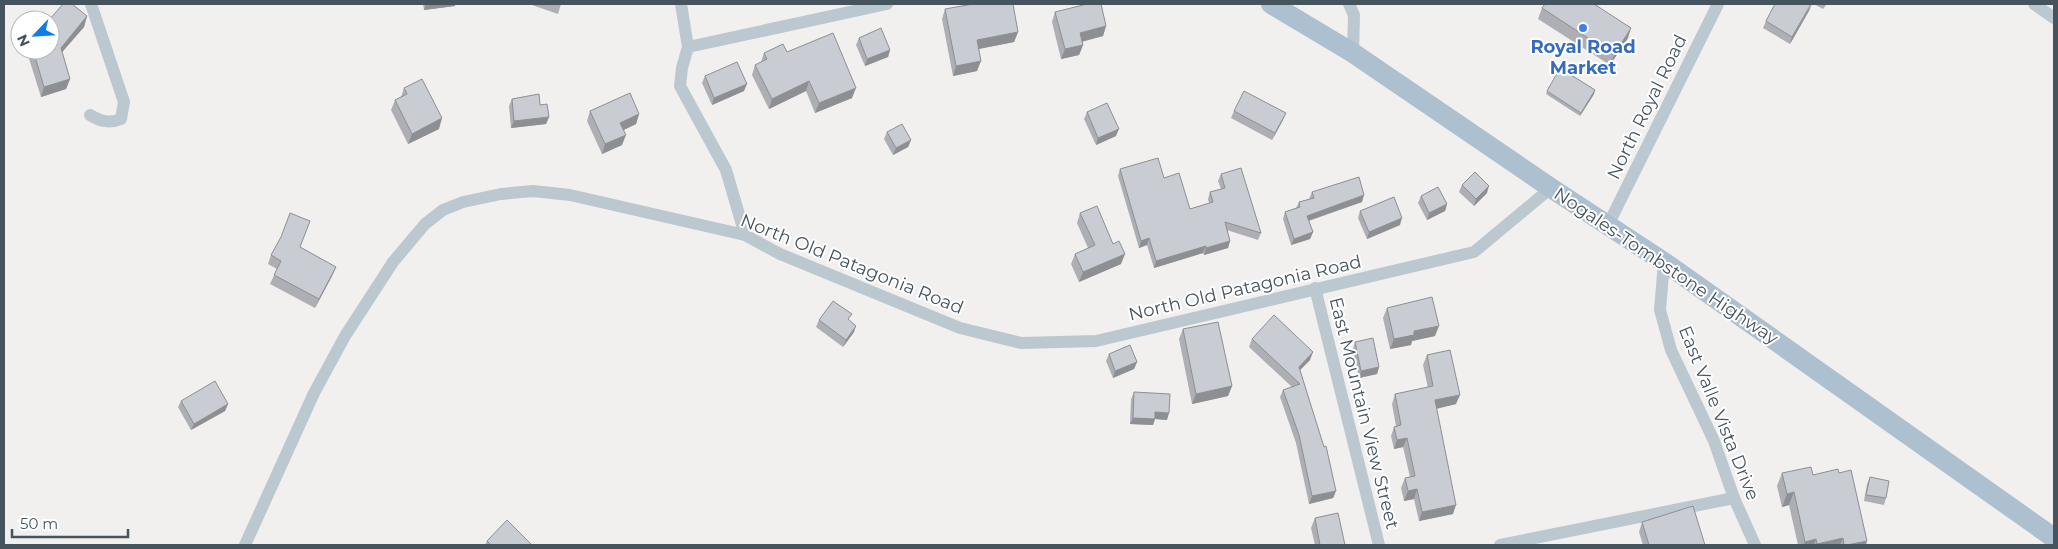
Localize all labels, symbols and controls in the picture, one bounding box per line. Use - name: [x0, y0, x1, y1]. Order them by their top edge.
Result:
- north arrow: [10, 10, 60, 60]
- marker: Royal Road Market: [1577, 22, 1589, 34]
- street label: North Royal Road: [1602, 31, 1692, 183]
- text: N: [13, 32, 34, 49]
- place label: Royal Road Market: [1530, 36, 1636, 79]
- street label: Nogales-Tombstone Highway: [1550, 183, 1782, 350]
- street label: North Old Patagonia Road: [737, 209, 967, 319]
- street label: North Old Patagonia Road: [1126, 250, 1364, 326]
- street label: East Mountain View Street: [1325, 295, 1403, 531]
- street label: East Valle Vista Drive: [1674, 323, 1764, 504]
- scale bar: [12, 506, 129, 538]
- text: 50 m: [20, 514, 58, 533]

